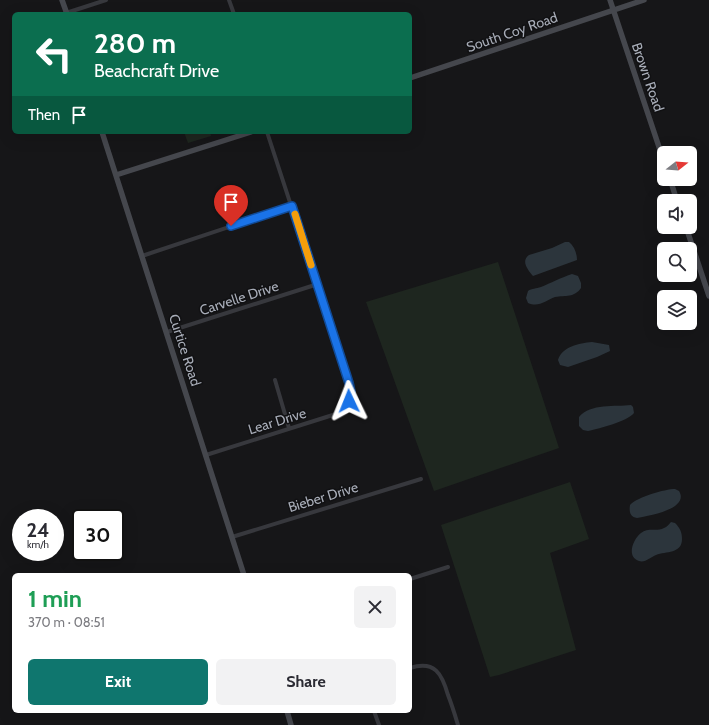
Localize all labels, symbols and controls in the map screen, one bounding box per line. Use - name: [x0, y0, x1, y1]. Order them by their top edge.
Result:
- street label: South Coy Road: [464, 8, 560, 56]
- text: 280 m: [94, 26, 176, 60]
- icon: left: [28, 28, 80, 80]
- street label: Brown Road: [628, 40, 668, 114]
- text: Beachcraft Drive: [94, 60, 219, 82]
- icon: arrive: [68, 104, 90, 126]
- text: Then: [28, 106, 60, 124]
- north arrow: [657, 146, 697, 186]
- map controls: [657, 146, 697, 330]
- pin: [214, 185, 248, 226]
- icon: arrive: [220, 191, 242, 213]
- button: sound: [657, 194, 697, 234]
- button: search: [657, 242, 697, 282]
- street label: Carvelle Drive: [197, 277, 281, 319]
- button: layers: [657, 290, 697, 330]
- street label: Curtice Road: [165, 312, 205, 388]
- position arrow: [328, 380, 370, 422]
- street label: Lear Drive: [246, 404, 308, 438]
- street label: Bieber Drive: [286, 478, 360, 516]
- speed limit sign: 30: [72, 509, 124, 561]
- text: 24: [27, 518, 50, 542]
- text: km/h: [27, 538, 49, 551]
- text: 1 min: [28, 584, 82, 613]
- button: close: [354, 586, 396, 628]
- text: 370 m · 08:51: [28, 614, 105, 630]
- button: Exit: [28, 659, 208, 705]
- button: Share: [216, 659, 396, 705]

